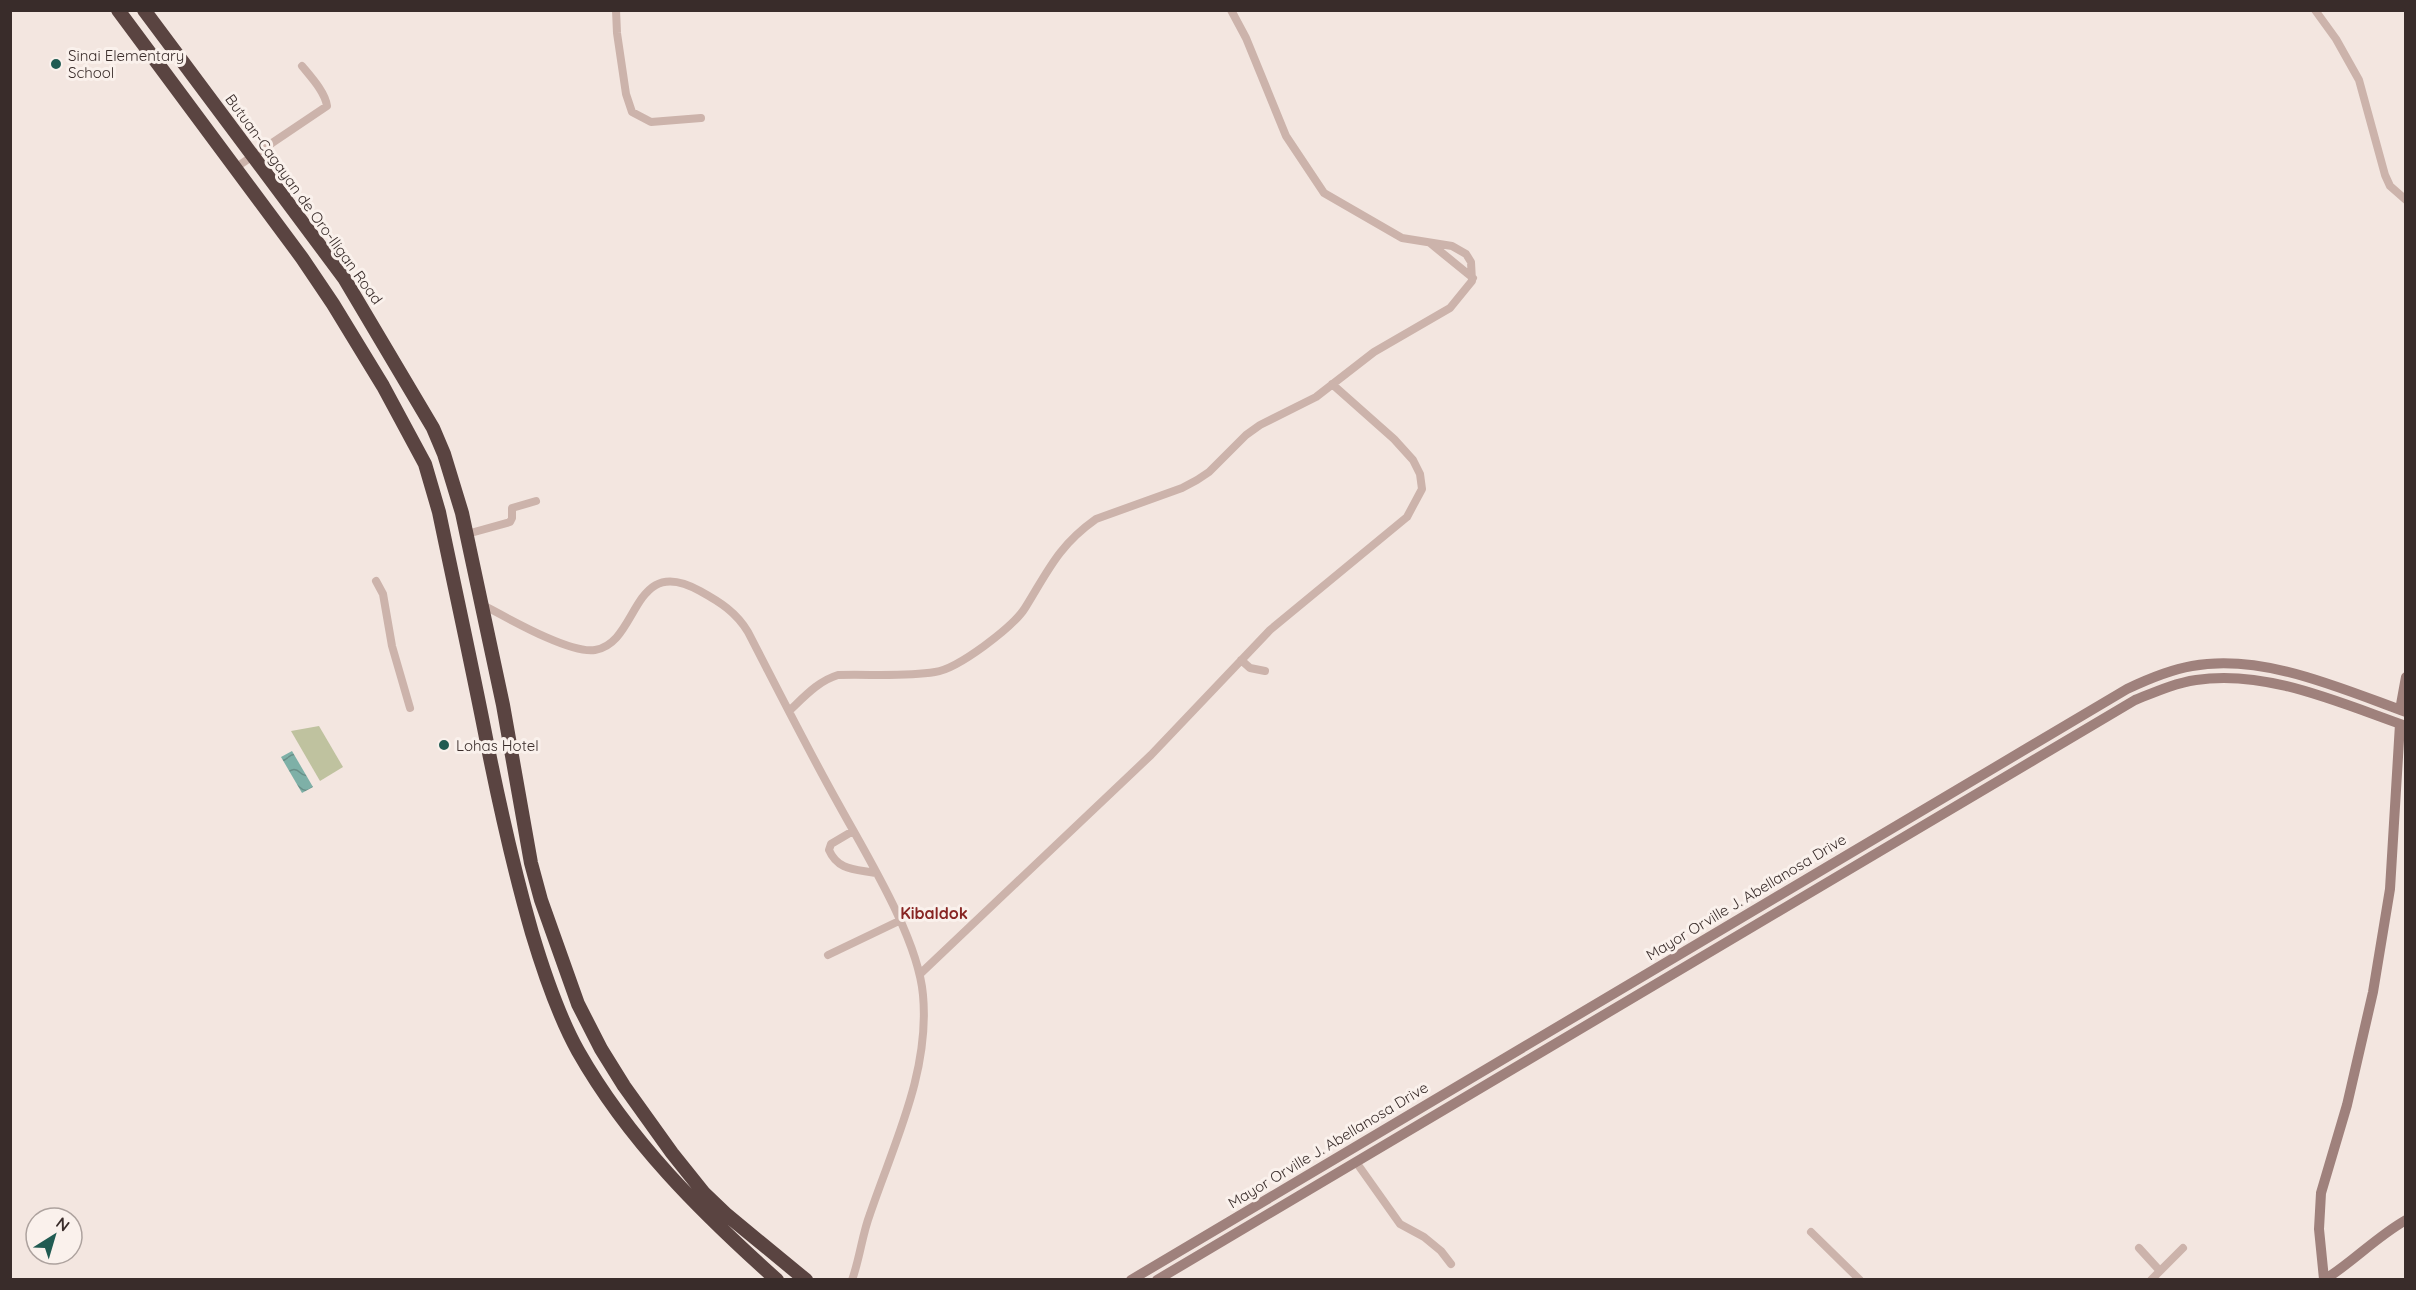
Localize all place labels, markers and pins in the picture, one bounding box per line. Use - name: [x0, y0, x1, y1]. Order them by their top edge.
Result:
- place label: Sinai Elementary School: [68, 46, 184, 82]
- marker: Sinai Elementary School: [49, 57, 63, 71]
- place label: Lohas Hotel: [456, 736, 539, 755]
- marker: Lohas Hotel: [437, 738, 451, 752]

